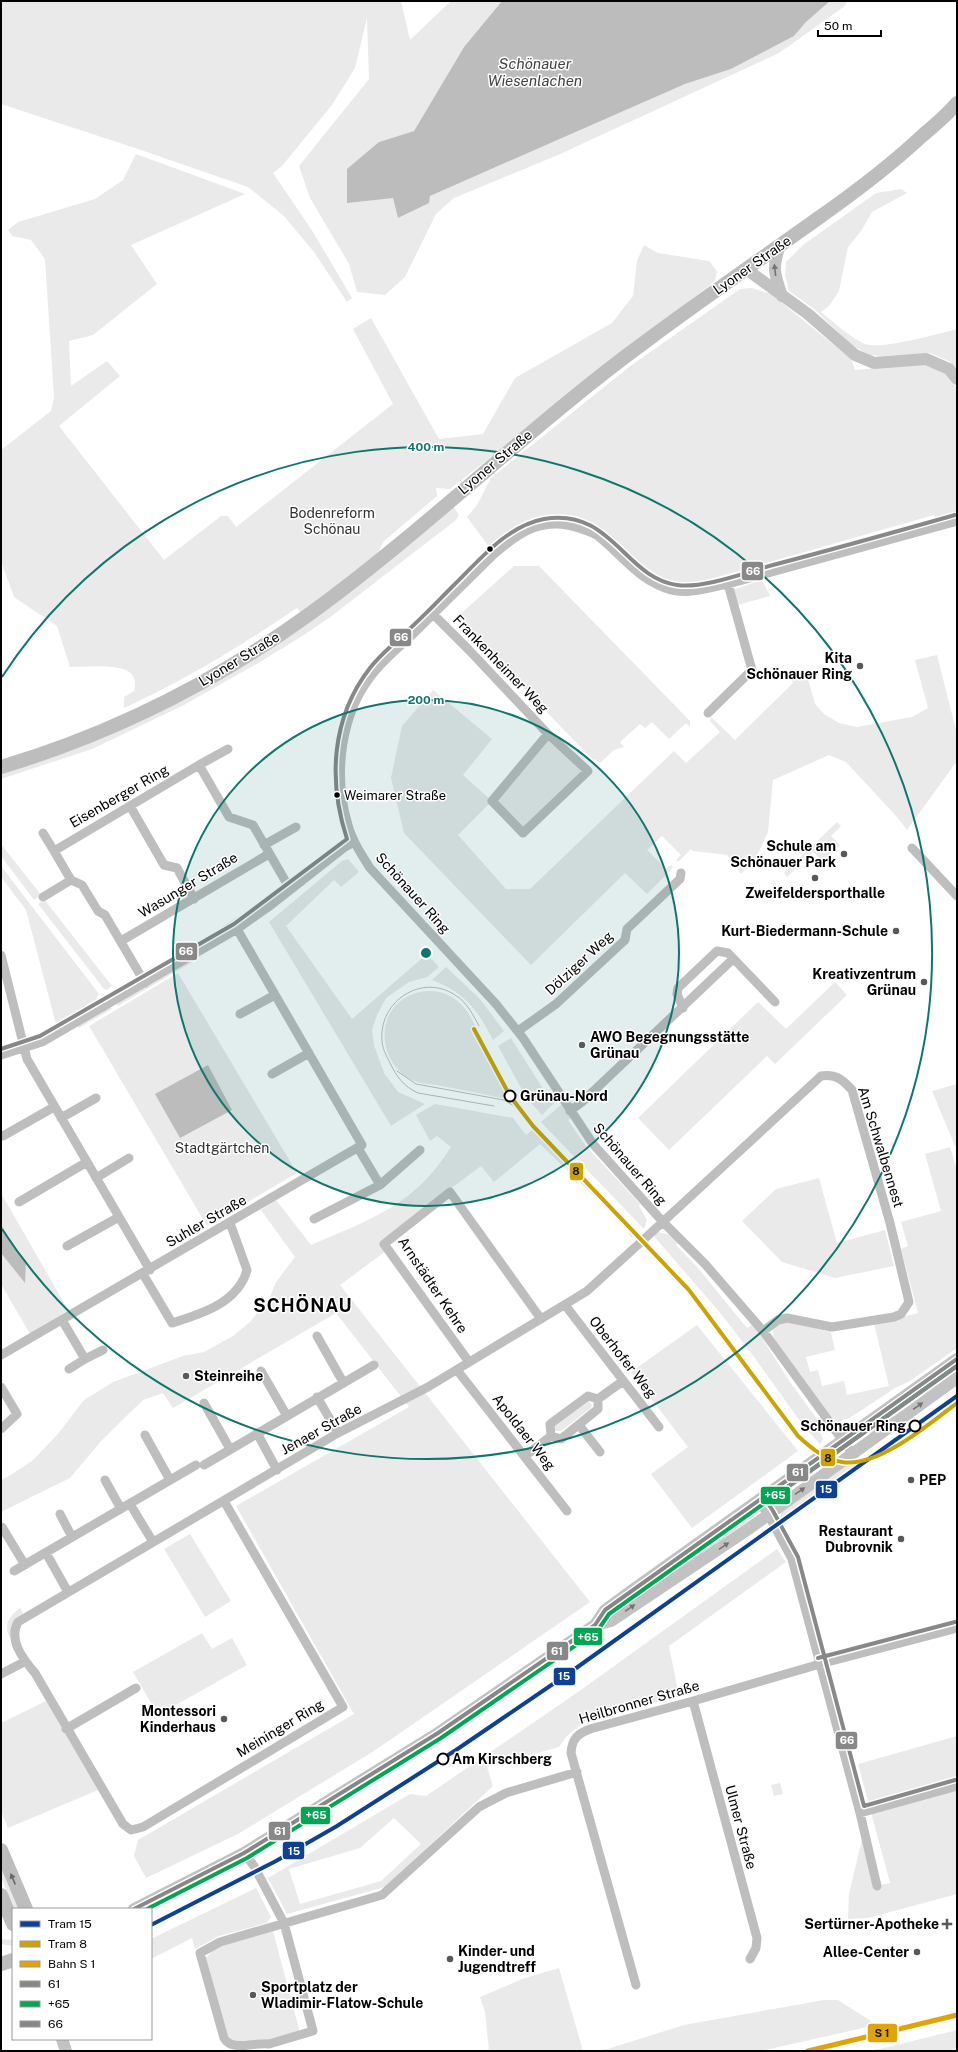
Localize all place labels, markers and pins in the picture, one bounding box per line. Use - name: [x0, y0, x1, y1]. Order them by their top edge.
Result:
- unlabelled marker: [485, 544, 495, 554]
- place label: Kita Schönauer Ring: [746, 650, 852, 682]
- marker: Kita Schönauer Ring: [855, 661, 865, 671]
- place label: Weimarer Straße: [344, 788, 446, 803]
- marker: Weimarer Straße: [332, 790, 342, 800]
- place label: Schule am Schönauer Park: [730, 838, 836, 870]
- marker: Schule am Schönauer Park: [839, 849, 849, 859]
- marker: Zweifeldersporthalle: [810, 873, 820, 883]
- place label: Zweifeldersporthalle: [745, 885, 885, 901]
- place label: Kurt-Biedermann-Schule: [721, 923, 888, 939]
- marker: Kurt-Biedermann-Schule: [891, 926, 901, 936]
- centre of rings: [419, 946, 433, 960]
- place label: Kreativzentrum Grünau: [812, 966, 916, 998]
- marker: Kreativzentrum Grünau: [919, 977, 929, 987]
- place label: AWO Begegnungsstätte Grünau: [590, 1029, 749, 1061]
- marker: AWO Begegnungsstätte Grünau: [577, 1040, 587, 1050]
- place label: Grünau-Nord: [520, 1088, 608, 1104]
- marker: Grünau-Nord: [503, 1089, 517, 1103]
- place label: Steinreihe: [194, 1368, 263, 1384]
- marker: Steinreihe: [181, 1371, 191, 1381]
- place label: Schönauer Ring: [800, 1418, 906, 1434]
- marker: Schönauer Ring: [908, 1419, 922, 1433]
- place label: PEP: [919, 1472, 946, 1488]
- marker: PEP: [906, 1475, 916, 1485]
- place label: Restaurant Dubrovnik: [819, 1523, 893, 1555]
- marker: Restaurant Dubrovnik: [896, 1534, 906, 1544]
- place label: Montessori Kinderhaus: [140, 1703, 216, 1735]
- marker: Montessori Kinderhaus: [219, 1714, 229, 1724]
- place label: Am Kirschberg: [452, 1751, 552, 1767]
- marker: Am Kirschberg: [436, 1752, 450, 1766]
- place label: Sertürner-Apotheke: [804, 1916, 939, 1932]
- marker: Sertürner-Apotheke: [942, 1919, 952, 1929]
- place label: Kinder- und Jugendtreff: [458, 1943, 536, 1975]
- place label: Allee-Center: [823, 1944, 909, 1960]
- marker: Allee-Center: [912, 1947, 922, 1957]
- marker: Kinder- und Jugendtreff: [445, 1954, 455, 1964]
- place label: Sportplatz der Wladimir-Flatow-Schule: [261, 1979, 423, 2011]
- marker: Sportplatz der Wladimir-Flatow-Schule: [248, 1990, 258, 2000]

